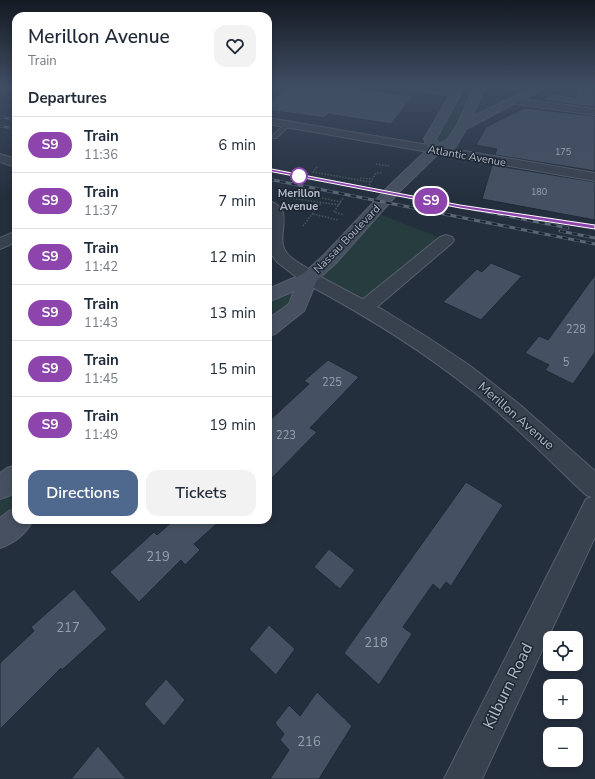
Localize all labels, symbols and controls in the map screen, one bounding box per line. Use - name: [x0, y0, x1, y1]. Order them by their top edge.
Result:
- text: Merillon Avenue: [28, 24, 170, 50]
- button: heart: [214, 25, 256, 67]
- text: Train: [28, 52, 57, 70]
- text: Departures: [28, 88, 107, 108]
- text: Train: [84, 126, 119, 146]
- text: S9: [41, 135, 59, 154]
- text: 6 min: [218, 135, 256, 155]
- street label: Atlantic Avenue: [427, 142, 507, 170]
- text: 11:36: [84, 146, 118, 164]
- house number: 175: [555, 146, 571, 158]
- marker: Merillon Avenue: [290, 167, 308, 185]
- text: Train: [84, 182, 119, 202]
- place label: Merillon Avenue: [278, 186, 320, 214]
- house number: 180: [531, 186, 547, 198]
- line badge: S9: [413, 188, 449, 214]
- text: S9: [41, 191, 59, 210]
- text: 7 min: [218, 191, 256, 211]
- text: S9: [422, 191, 440, 210]
- text: 11:37: [84, 202, 118, 220]
- street label: Nassau Boulevard: [310, 202, 384, 276]
- text: Train: [84, 238, 119, 258]
- text: S9: [41, 247, 59, 266]
- text: 12 min: [209, 247, 256, 267]
- text: 11:42: [84, 258, 118, 276]
- text: Train: [84, 294, 119, 314]
- text: S9: [41, 303, 59, 322]
- text: 13 min: [209, 303, 256, 323]
- text: 11:43: [84, 314, 118, 332]
- house number: 228: [566, 322, 586, 337]
- text: Train: [84, 350, 119, 370]
- house number: 5: [563, 355, 570, 370]
- text: S9: [41, 359, 59, 378]
- text: 15 min: [209, 359, 256, 379]
- text: 11:45: [84, 370, 118, 388]
- house number: 225: [322, 375, 342, 390]
- street label: Merillon Avenue: [474, 378, 558, 454]
- text: Train: [84, 406, 119, 426]
- text: S9: [41, 415, 59, 434]
- text: 19 min: [209, 415, 256, 435]
- text: 11:49: [84, 426, 118, 444]
- house number: 223: [276, 428, 296, 443]
- button: Directions: [28, 470, 138, 516]
- button: Tickets: [146, 470, 256, 516]
- house number: 219: [146, 548, 170, 566]
- house number: 217: [56, 619, 80, 637]
- map controls: [543, 631, 583, 767]
- button: locate: [543, 631, 583, 671]
- house number: 218: [364, 634, 388, 652]
- street label: Kilburn Road: [478, 639, 538, 733]
- button: +: [543, 679, 583, 719]
- button: −: [543, 727, 583, 767]
- house number: 216: [297, 733, 321, 751]

